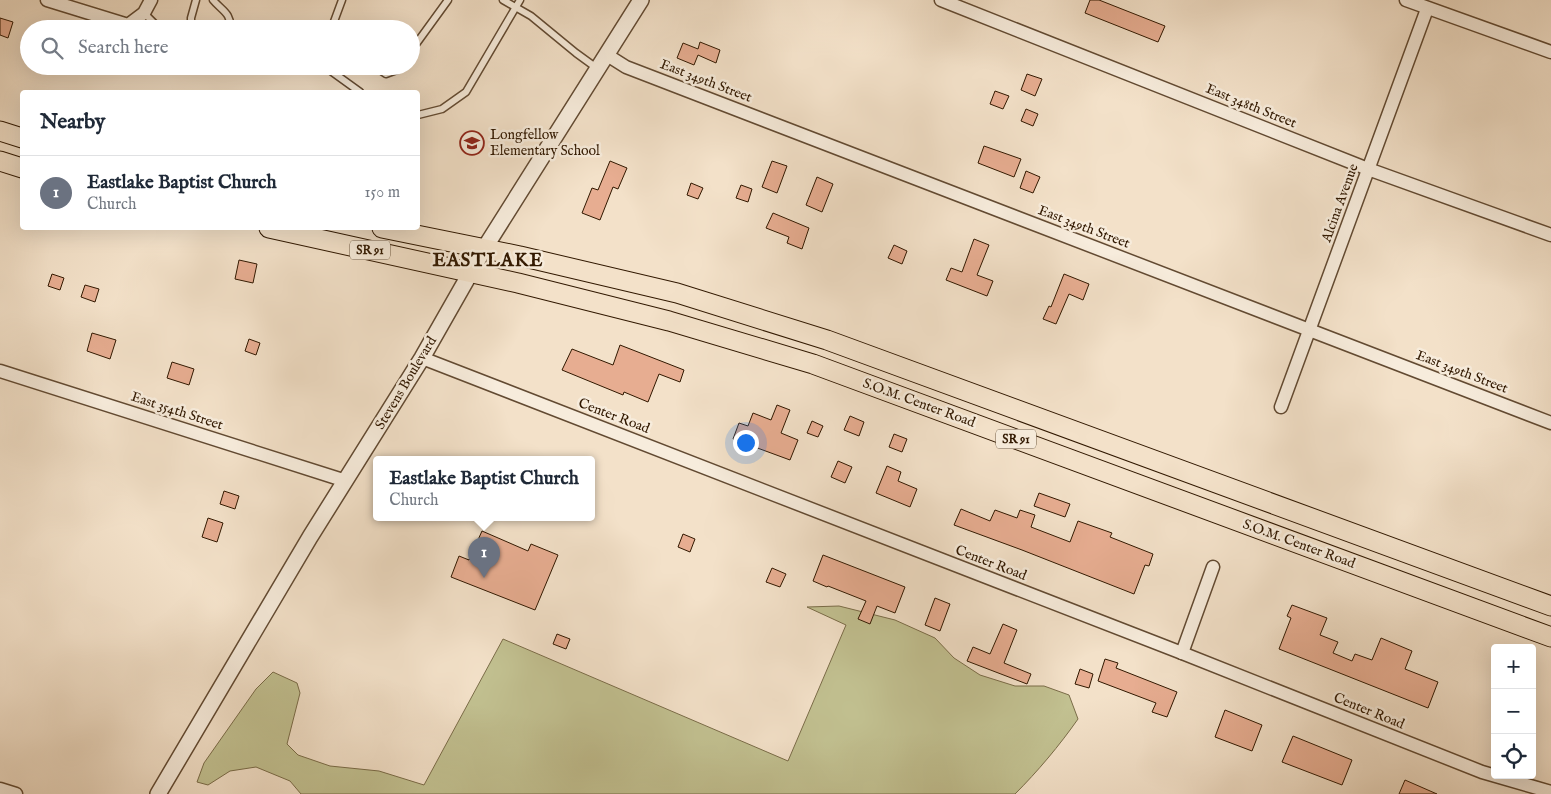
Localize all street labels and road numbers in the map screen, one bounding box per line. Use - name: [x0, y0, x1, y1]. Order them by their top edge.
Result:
- street label: East 349th Street: [658, 55, 755, 107]
- street label: East 348th Street: [1203, 80, 1299, 132]
- street label: Alcina Avenue: [1317, 161, 1363, 246]
- street label: East 349th Street: [1036, 201, 1133, 253]
- road number: SR 91: [350, 240, 390, 260]
- street label: Stevens Boulevard: [371, 333, 441, 433]
- street label: East 349th Street: [1414, 346, 1511, 398]
- street label: S.O.M. Center Road: [860, 374, 978, 432]
- street label: East 354th Street: [129, 388, 225, 434]
- street label: Center Road: [576, 394, 653, 438]
- road number: SR 91: [996, 429, 1036, 448]
- street label: S.O.M. Center Road: [1240, 515, 1358, 573]
- street label: Center Road: [953, 541, 1030, 585]
- street label: Center Road: [1331, 689, 1408, 734]

